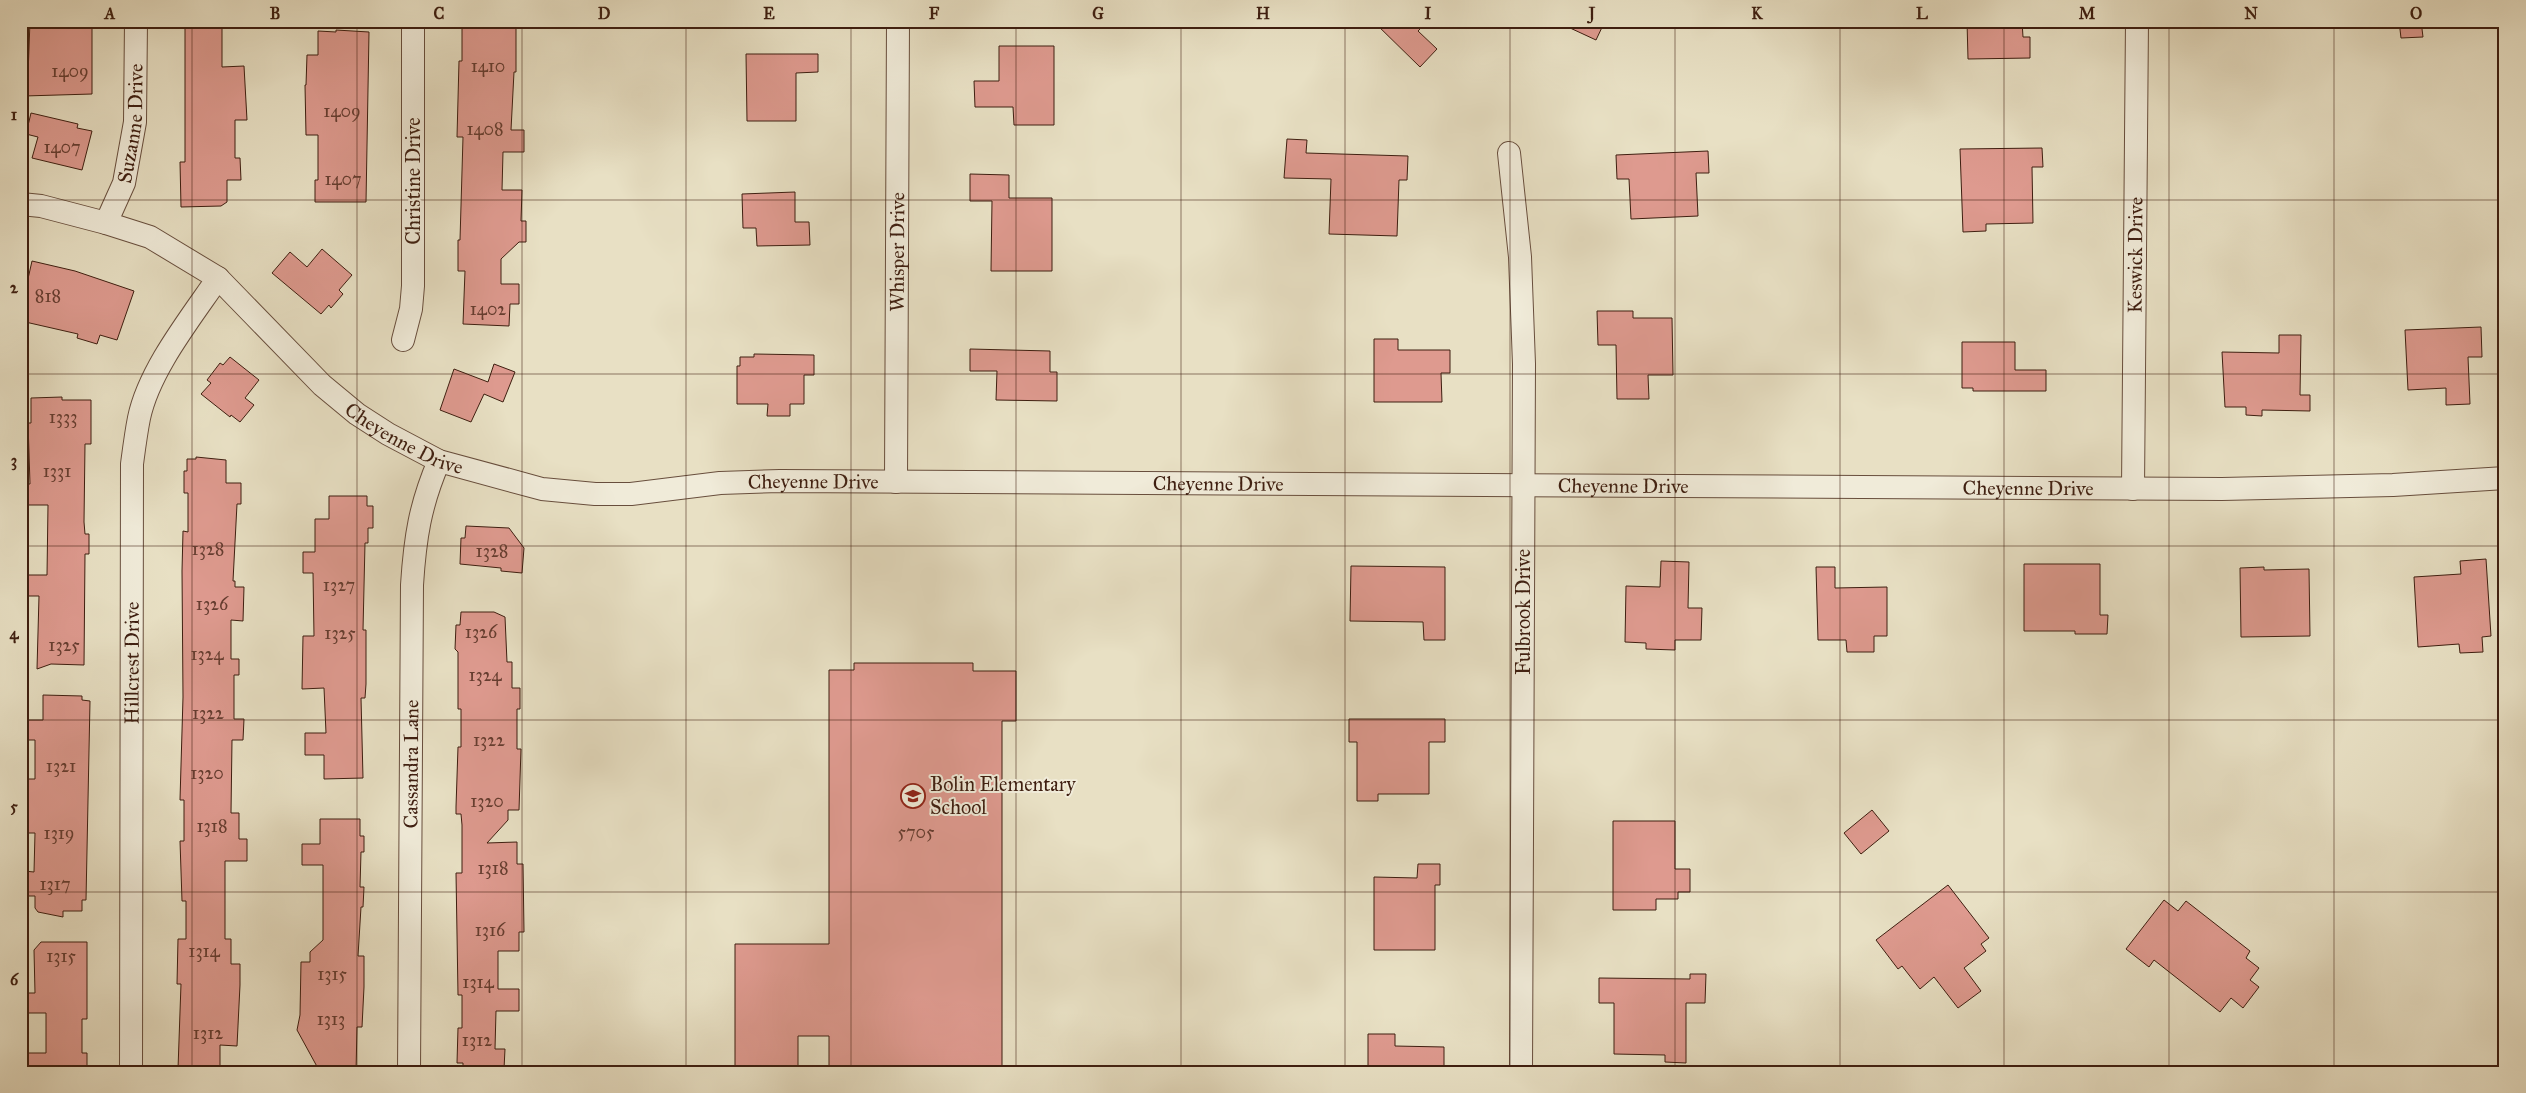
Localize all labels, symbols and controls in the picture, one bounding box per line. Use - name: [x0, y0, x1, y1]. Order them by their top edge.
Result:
- text: A: [104, 4, 116, 23]
- text: B: [270, 4, 280, 23]
- text: C: [434, 4, 445, 23]
- text: D: [598, 4, 611, 23]
- text: E: [763, 4, 775, 23]
- text: F: [929, 4, 940, 23]
- text: G: [1092, 4, 1104, 23]
- text: H: [1256, 4, 1270, 23]
- text: I: [1425, 4, 1432, 23]
- text: J: [1587, 4, 1596, 24]
- text: K: [1751, 4, 1763, 23]
- text: L: [1916, 4, 1928, 23]
- text: M: [2079, 4, 2096, 23]
- text: N: [2244, 4, 2258, 23]
- text: O: [2410, 4, 2422, 23]
- house number: 1410: [471, 55, 505, 77]
- house number: 1409: [51, 60, 89, 82]
- street label: Suzanne Drive: [112, 64, 148, 185]
- house number: 1409: [323, 100, 361, 122]
- text: 1: [11, 105, 18, 124]
- street label: Christine Drive: [401, 117, 425, 245]
- house number: 1408: [466, 118, 504, 140]
- house number: 1407: [43, 136, 81, 158]
- house number: 1407: [324, 168, 362, 190]
- street label: Whisper Drive: [885, 192, 909, 312]
- street label: Keswick Drive: [2123, 197, 2147, 313]
- text: 2: [10, 278, 19, 297]
- house number: 818: [35, 285, 61, 307]
- house number: 1402: [470, 298, 506, 320]
- street label: Cheyenne Drive: [340, 397, 466, 479]
- house number: 1333: [49, 406, 77, 428]
- text: 3: [11, 451, 17, 471]
- house number: 1331: [43, 460, 71, 482]
- street label: Cheyenne Drive: [747, 469, 879, 494]
- street label: Cheyenne Drive: [1153, 471, 1284, 496]
- street label: Cheyenne Drive: [1558, 473, 1689, 498]
- street label: Cheyenne Drive: [1963, 476, 2094, 500]
- house number: 1328: [192, 538, 224, 560]
- house number: 1328: [476, 540, 508, 562]
- street label: Fulbrook Drive: [1511, 549, 1535, 675]
- house number: 1327: [323, 574, 355, 596]
- house number: 1326: [196, 593, 229, 615]
- street label: Hillcrest Drive: [120, 602, 144, 724]
- house number: 1326: [465, 621, 498, 643]
- house number: 1325: [324, 622, 356, 644]
- text: 4: [10, 624, 20, 644]
- house number: 1325: [48, 634, 80, 656]
- house number: 1324: [190, 643, 225, 665]
- house number: 1324: [468, 664, 503, 686]
- street label: Cassandra Lane: [399, 700, 423, 828]
- house number: 1322: [192, 702, 224, 724]
- house number: 1322: [473, 729, 505, 751]
- house number: 1321: [46, 755, 76, 777]
- house number: 1320: [190, 762, 224, 784]
- place label: Bolin Elementary School: [930, 772, 1076, 819]
- school or university icon: Bolin Elementary School: [900, 783, 926, 809]
- house number: 1320: [470, 790, 504, 812]
- text: 5: [10, 797, 18, 816]
- house number: 1318: [197, 815, 228, 837]
- house number: 5705: [898, 821, 935, 843]
- house number: 1319: [44, 822, 74, 844]
- house number: 1318: [478, 857, 509, 879]
- house number: 1317: [39, 873, 71, 895]
- house number: 1316: [475, 919, 506, 941]
- house number: 1314: [188, 940, 221, 962]
- house number: 1315: [46, 945, 76, 967]
- house number: 1315: [317, 963, 347, 985]
- text: 6: [10, 970, 19, 989]
- house number: 1314: [462, 971, 495, 993]
- house number: 1313: [317, 1008, 345, 1030]
- house number: 1312: [193, 1022, 223, 1044]
- house number: 1312: [462, 1029, 492, 1051]

